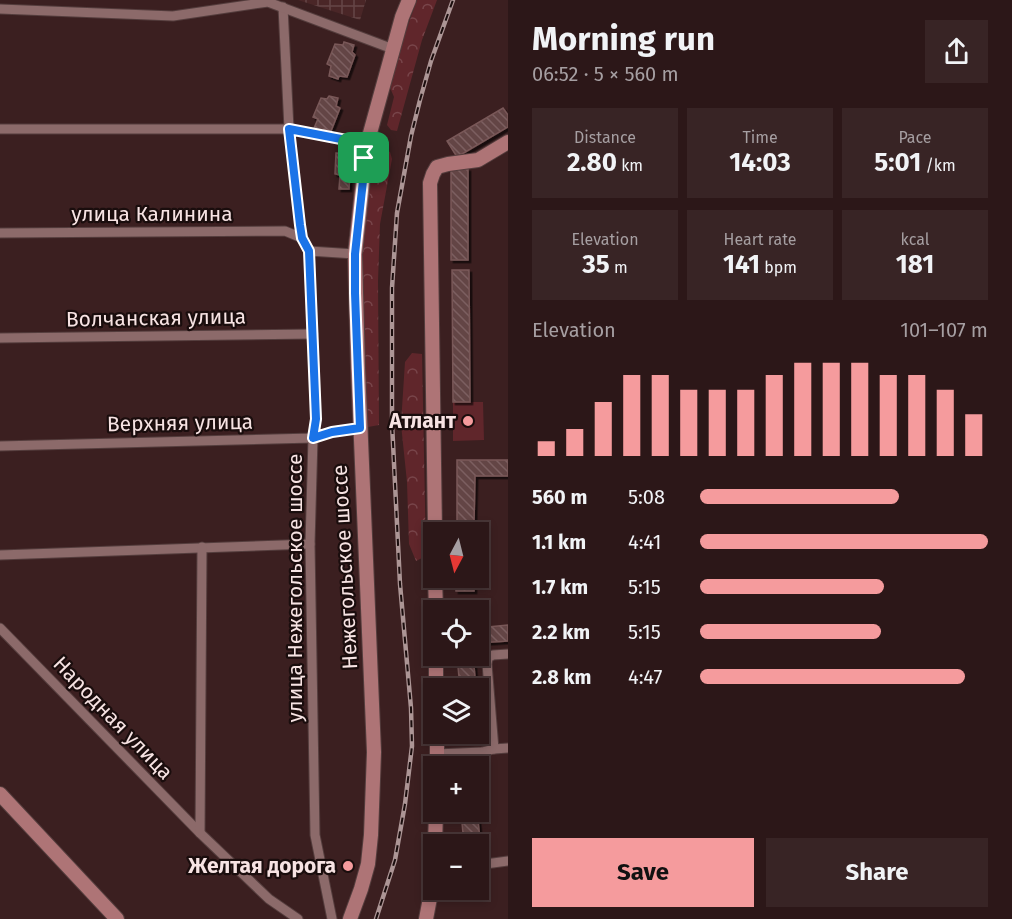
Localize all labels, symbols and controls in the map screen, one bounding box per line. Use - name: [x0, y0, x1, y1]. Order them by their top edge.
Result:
- text: Morning run: [532, 19, 715, 59]
- button: share: [925, 20, 988, 83]
- text: 06:52 · 5 × 560 m: [532, 62, 679, 86]
- text: Distance: [574, 128, 636, 147]
- text: Time: [742, 128, 778, 147]
- text: Pace: [898, 128, 932, 147]
- pin: [338, 132, 389, 183]
- icon: arrive: [347, 141, 380, 174]
- text: 2.80: [567, 147, 617, 178]
- text: 14:03: [729, 147, 791, 178]
- text: 5:01: [874, 147, 921, 178]
- text: km: [617, 156, 643, 175]
- text: /km: [921, 156, 956, 175]
- street label: улица Калинина: [71, 201, 233, 227]
- text: Elevation: [571, 230, 639, 249]
- text: Heart rate: [724, 230, 796, 249]
- text: kcal: [901, 230, 929, 249]
- text: 35: [582, 249, 610, 280]
- text: 141: [723, 249, 760, 280]
- text: 181: [896, 249, 934, 280]
- text: m: [610, 258, 628, 277]
- text: bpm: [760, 258, 797, 277]
- street label: Волчанская улица: [66, 303, 246, 333]
- text: Elevation: [532, 318, 616, 342]
- text: 101–107 m: [900, 318, 988, 342]
- place label: Атлант: [388, 408, 457, 434]
- street label: Верхняя улица: [107, 409, 253, 437]
- marker: Атлант: [461, 414, 475, 428]
- street label: улица Нежегольское шоссе: [282, 453, 308, 723]
- street label: Нежегольское шоссе: [327, 464, 363, 670]
- text: 560 m: [532, 485, 587, 509]
- text: 5:08: [628, 485, 665, 509]
- north arrow: [423, 522, 489, 588]
- map controls: [423, 522, 489, 900]
- text: 1.1 km: [532, 530, 586, 554]
- text: 4:41: [628, 530, 661, 554]
- text: 1.7 km: [532, 575, 588, 599]
- text: 5:15: [628, 575, 661, 599]
- button: locate: [423, 600, 489, 666]
- text: 2.2 km: [532, 620, 590, 644]
- text: 5:15: [628, 620, 661, 644]
- street label: Народная улица: [48, 651, 178, 785]
- text: 2.8 km: [532, 665, 591, 689]
- text: 4:47: [628, 665, 662, 689]
- button: layers: [423, 678, 489, 744]
- button: +: [423, 756, 489, 822]
- button: −: [423, 834, 489, 900]
- button: Save: [532, 838, 754, 907]
- button: Share: [766, 838, 988, 907]
- place label: Желтая дорога: [187, 853, 336, 879]
- marker: Желтая дорога: [341, 859, 355, 873]

